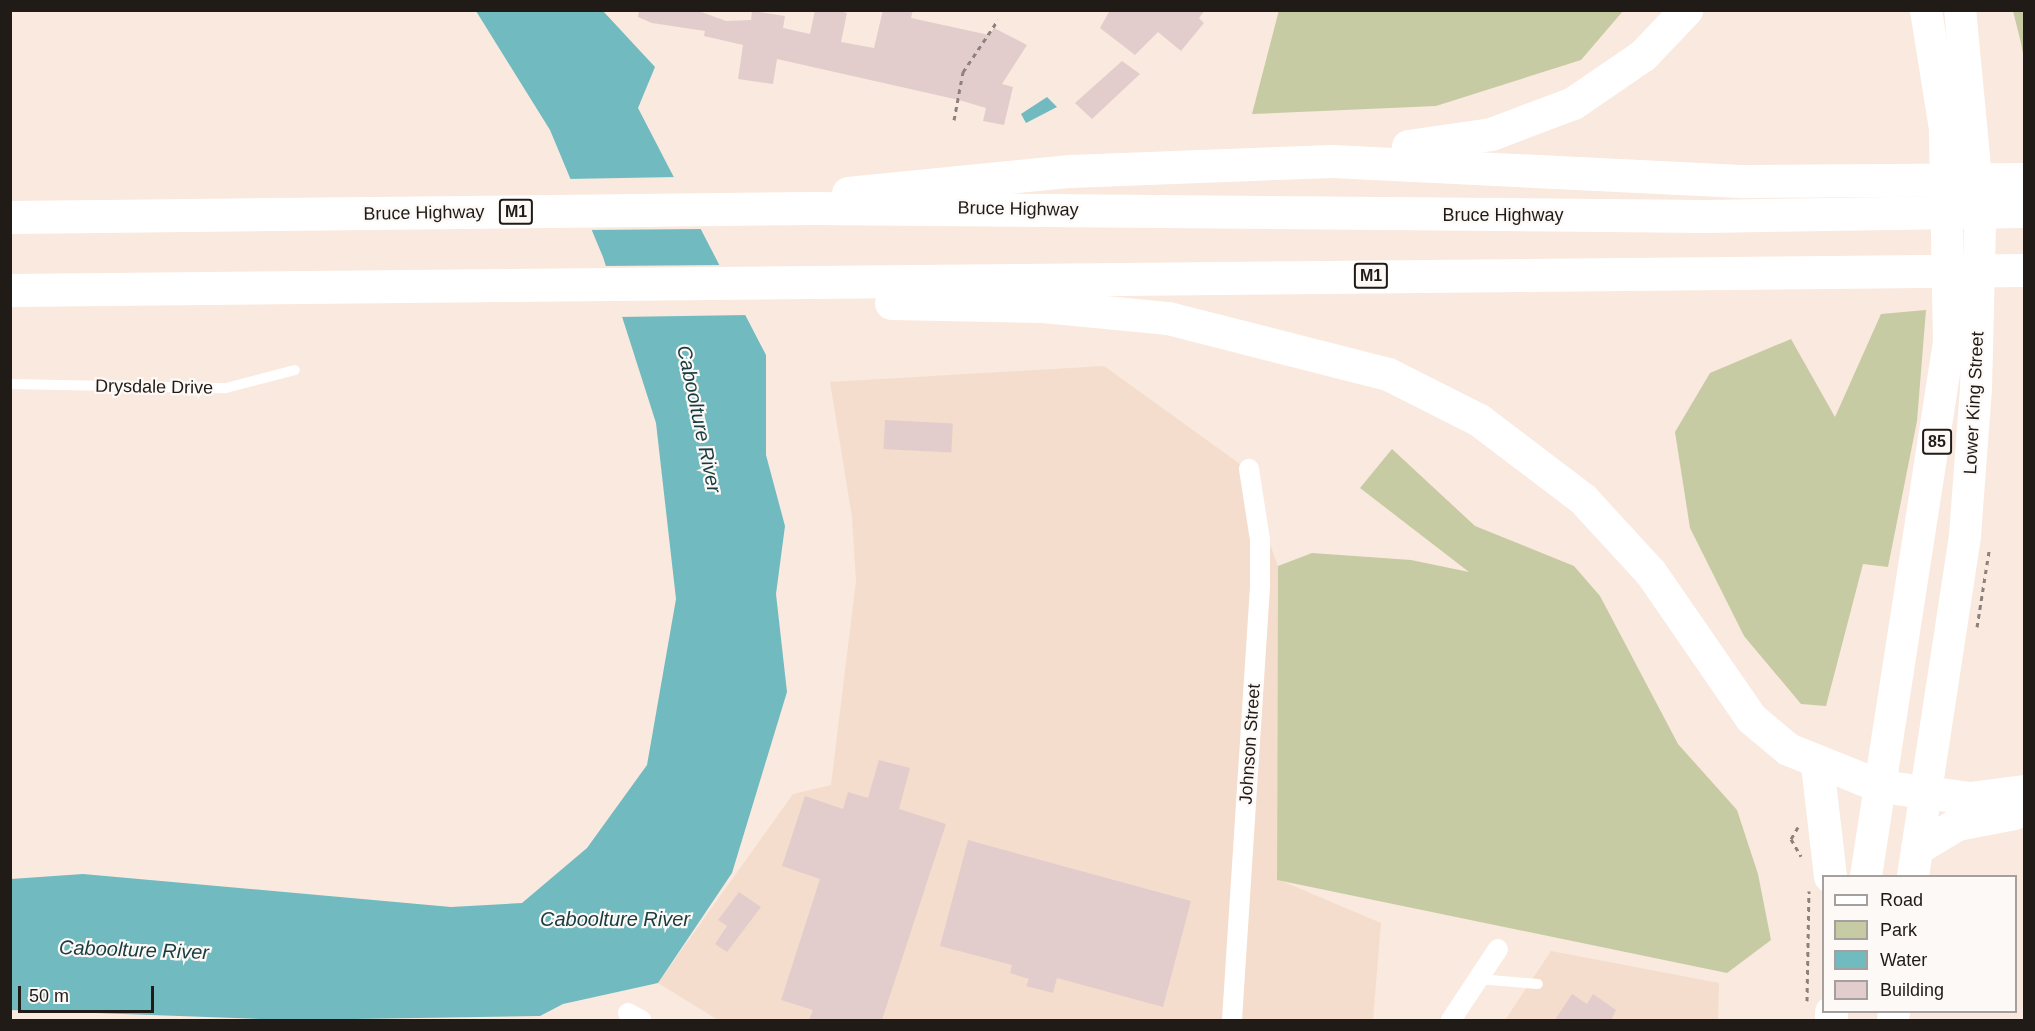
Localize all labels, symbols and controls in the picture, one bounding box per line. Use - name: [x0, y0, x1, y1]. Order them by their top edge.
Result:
- street label: Bruce Highway: [957, 197, 1079, 221]
- road number: M1: [498, 199, 534, 225]
- street label: Bruce Highway: [363, 201, 485, 225]
- street label: Bruce Highway: [1442, 204, 1564, 226]
- road number: M1: [1353, 263, 1389, 289]
- street label: Lower King Street: [1959, 331, 1989, 475]
- water label: Caboolture River: [672, 343, 726, 495]
- street label: Drysdale Drive: [95, 375, 213, 399]
- road number: 85: [1922, 429, 1952, 455]
- street label: Johnson Street: [1235, 683, 1265, 805]
- legend: [1822, 875, 2017, 1013]
- text: Road: [1880, 890, 1923, 910]
- water label: Caboolture River: [540, 907, 690, 931]
- text: Park: [1880, 920, 1917, 940]
- water label: Caboolture River: [59, 935, 209, 965]
- text: Water: [1880, 950, 1927, 970]
- scale bar: [21, 974, 158, 1012]
- text: Building: [1880, 980, 1944, 1000]
- text: 50 m: [29, 986, 69, 1006]

